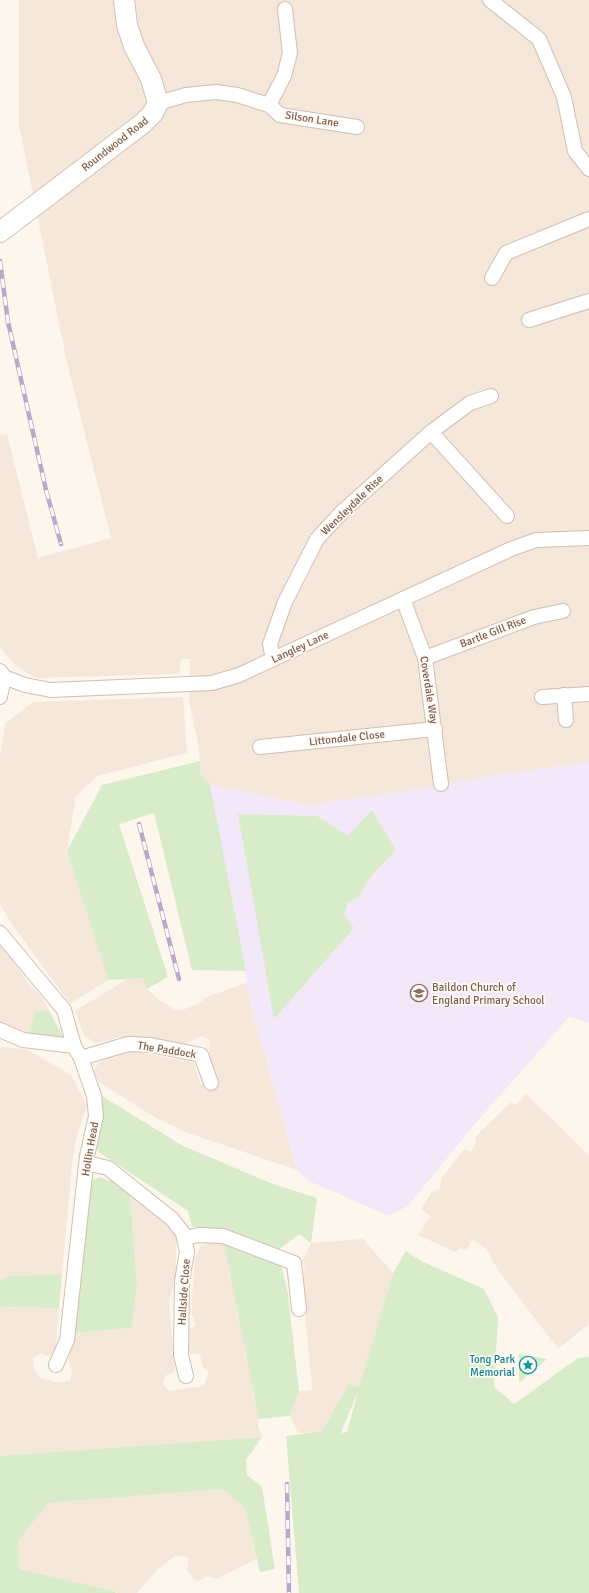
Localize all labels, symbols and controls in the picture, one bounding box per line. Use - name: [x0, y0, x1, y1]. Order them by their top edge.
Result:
- street label: Silson Lane: [284, 108, 340, 130]
- street label: Roundwood Road: [79, 114, 151, 174]
- street label: Wensleydale Rise: [318, 472, 386, 538]
- street label: Bartle Gill Rise: [458, 613, 528, 651]
- street label: Langley Lane: [269, 628, 331, 666]
- street label: Coverdale Way: [417, 655, 441, 726]
- street label: Littondale Close: [309, 728, 385, 748]
- place label: Baildon Church of England Primary School: [432, 981, 545, 1007]
- school or university icon: Baildon Church of England Primary School: [409, 983, 429, 1003]
- street label: The Paddock: [137, 1039, 198, 1061]
- street label: Hollin Head: [79, 1121, 101, 1177]
- street label: Hallside Close: [175, 1258, 193, 1326]
- place label: Tong Park Memorial: [469, 1353, 515, 1379]
- place icon: Tong Park Memorial: [518, 1355, 538, 1375]

